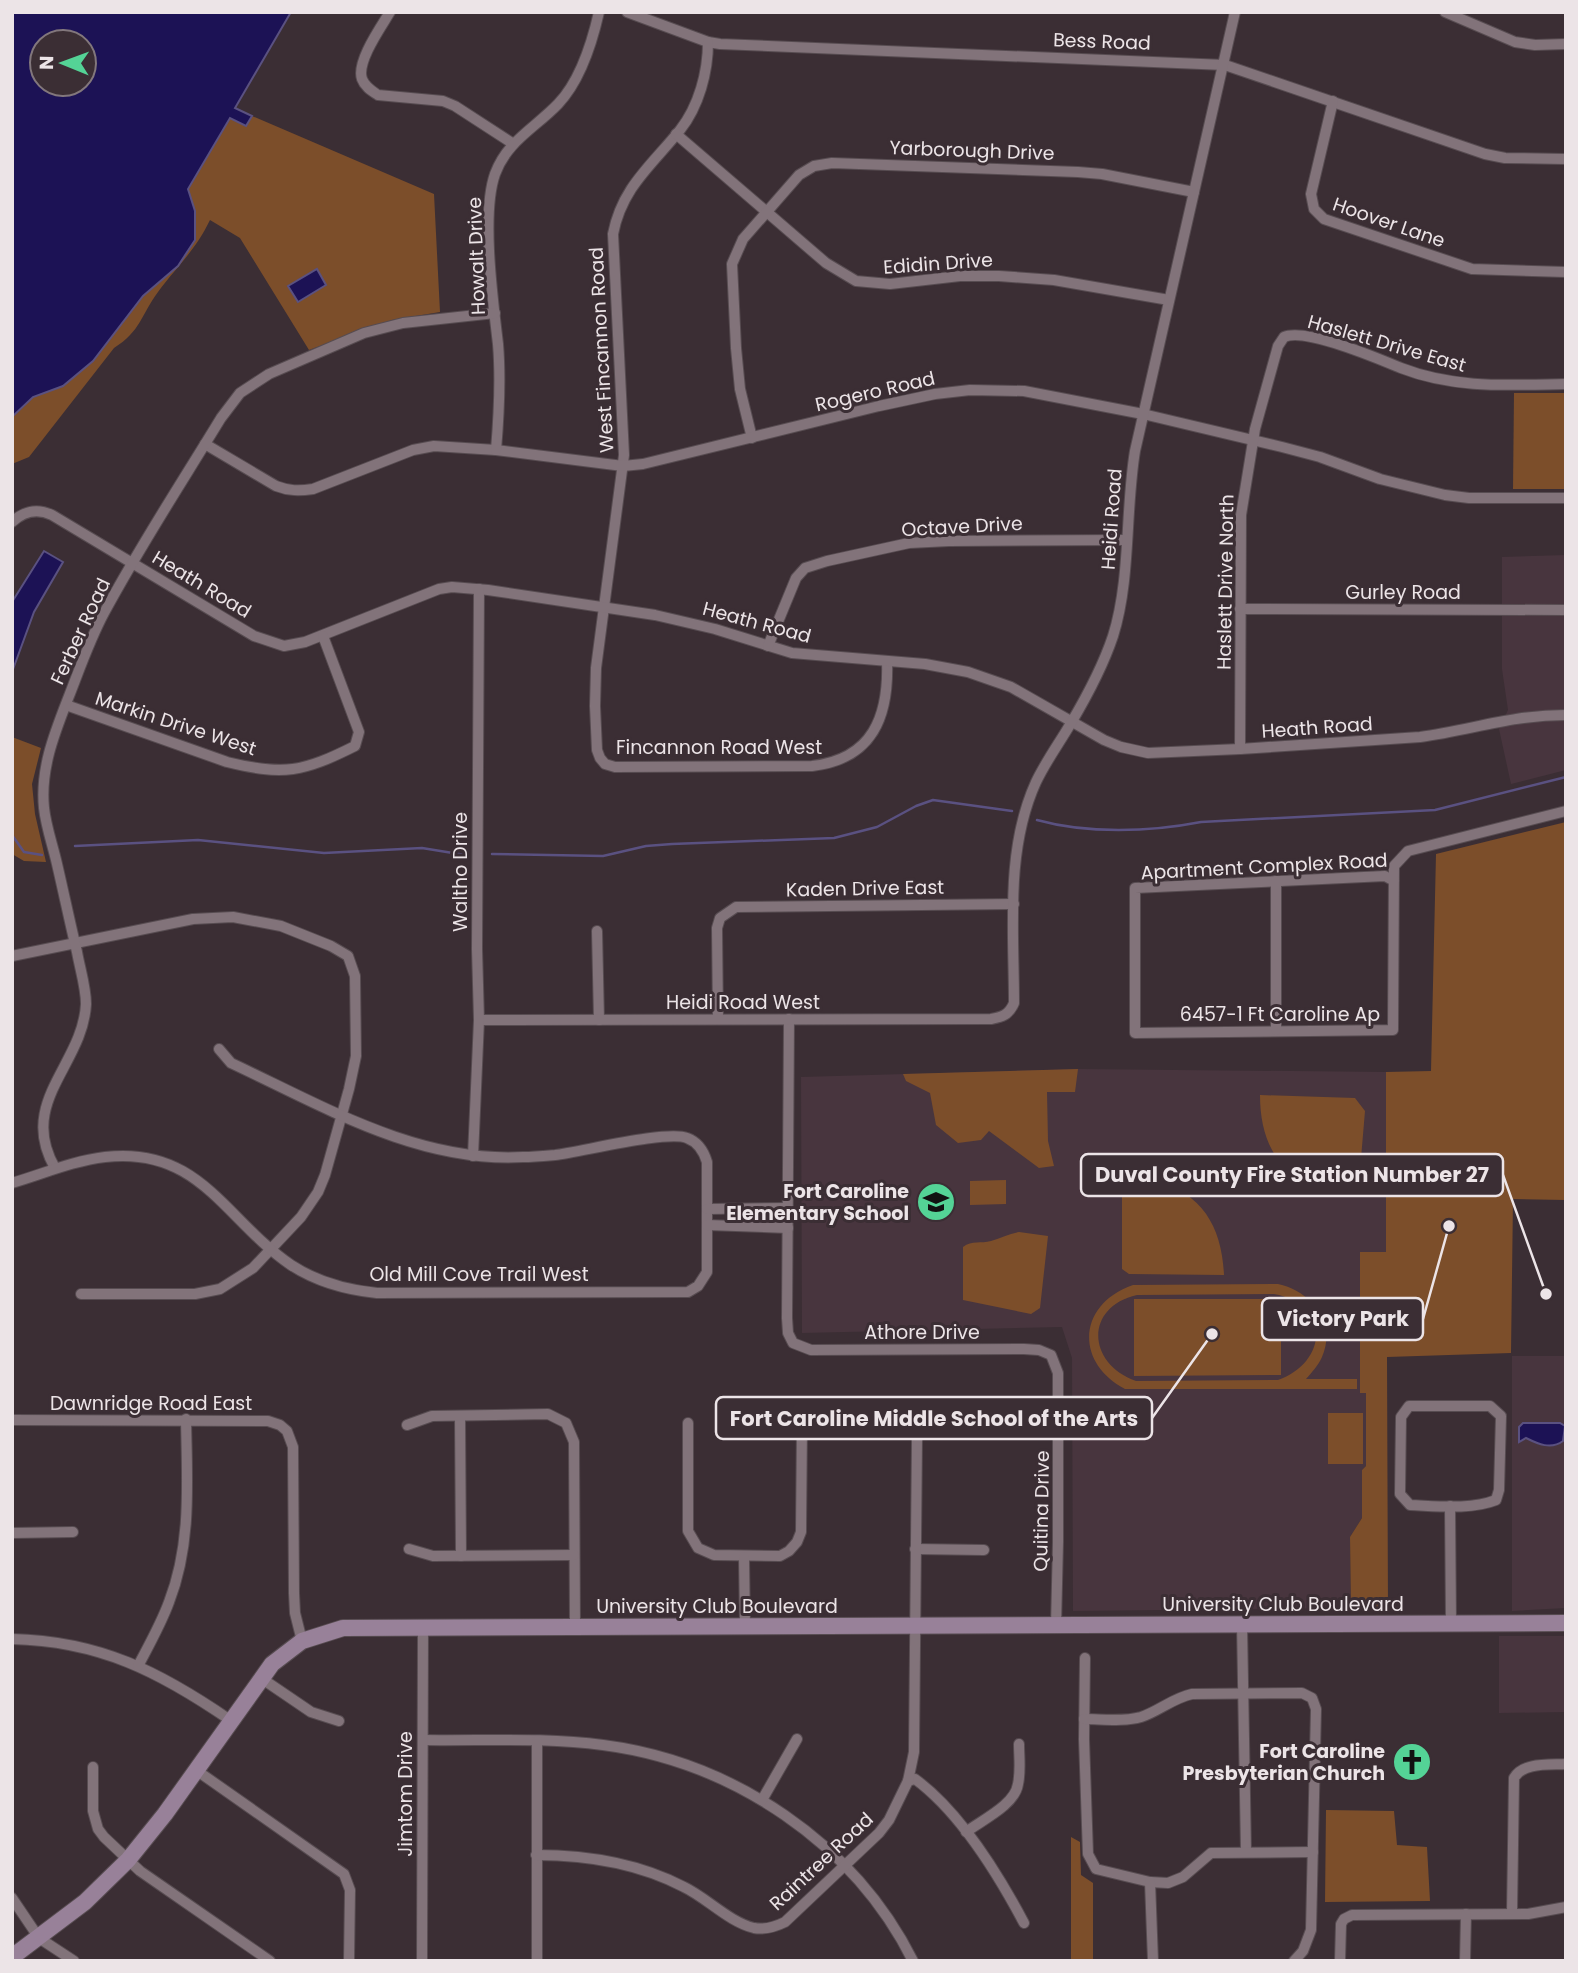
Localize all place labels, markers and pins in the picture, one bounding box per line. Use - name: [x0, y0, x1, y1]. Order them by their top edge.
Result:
- callout: Duval County Fire Station Number 27: [1081, 1154, 1503, 1196]
- place label: Fort Caroline Elementary School: [726, 1178, 909, 1227]
- school or university icon: Fort Caroline Elementary School: [915, 1181, 957, 1223]
- callout: Victory Park: [1262, 1298, 1423, 1340]
- callout: Fort Caroline Middle School of the Arts: [716, 1397, 1152, 1439]
- place label: Fort Caroline Presbyterian Church: [1182, 1738, 1385, 1787]
- church icon: Fort Caroline Presbyterian Church: [1391, 1741, 1433, 1783]

